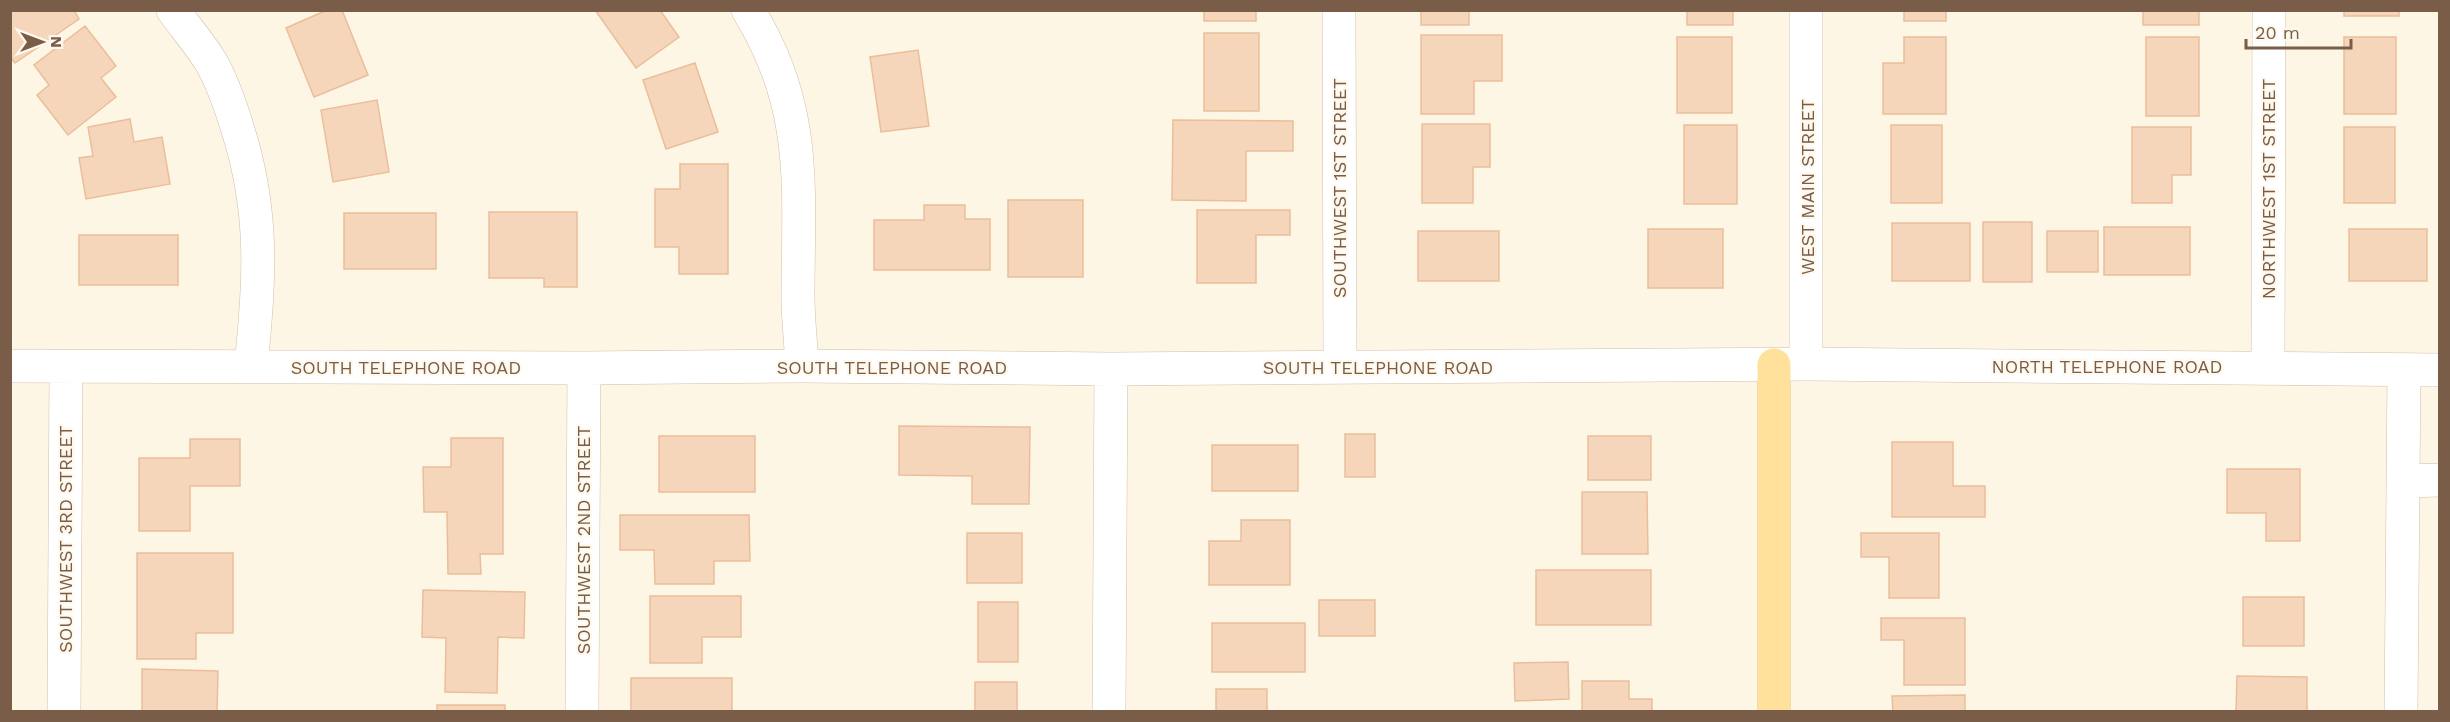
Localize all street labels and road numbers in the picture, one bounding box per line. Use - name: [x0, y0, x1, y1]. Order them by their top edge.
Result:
- street label: SOUTHWEST 1ST STREET: [1329, 78, 1350, 298]
- street label: NORTHWEST 1ST STREET: [2258, 79, 2279, 299]
- street label: WEST MAIN STREET: [1797, 99, 1818, 275]
- street label: NORTH TELEPHONE ROAD: [1992, 356, 2222, 377]
- street label: SOUTH TELEPHONE ROAD: [291, 357, 521, 378]
- street label: SOUTH TELEPHONE ROAD: [777, 357, 1007, 378]
- street label: SOUTH TELEPHONE ROAD: [1263, 357, 1493, 378]
- street label: SOUTHWEST 3RD STREET: [55, 425, 76, 653]
- street label: SOUTHWEST 2ND STREET: [573, 426, 594, 654]

